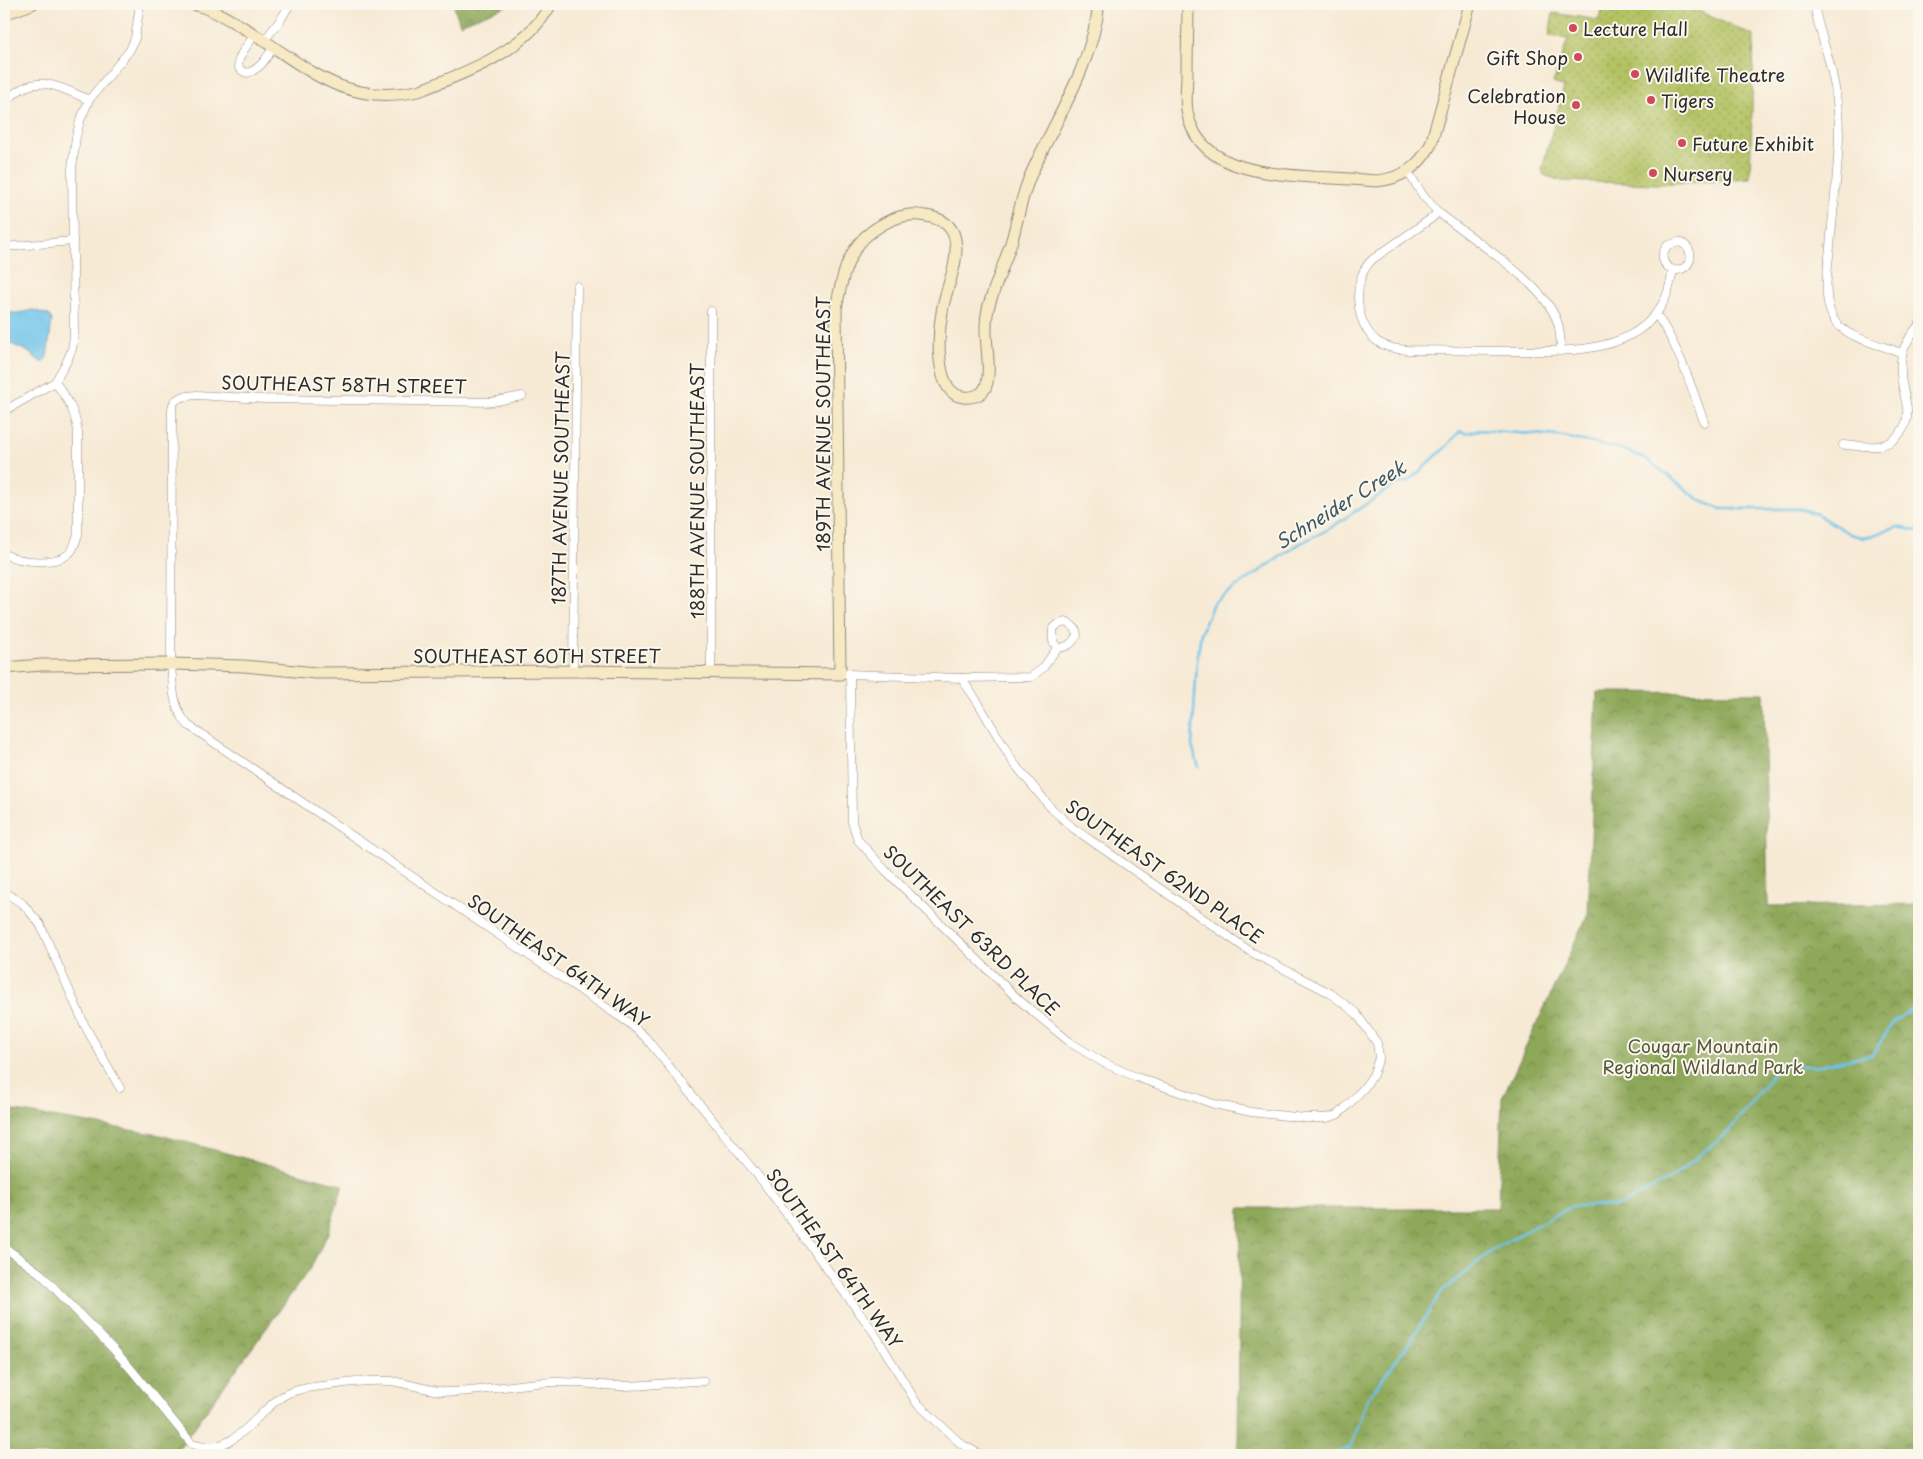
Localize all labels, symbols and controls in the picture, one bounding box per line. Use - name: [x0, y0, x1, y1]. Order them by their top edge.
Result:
- place label: Lecture Hall: [1583, 15, 1688, 42]
- marker: Lecture Hall: [1567, 22, 1579, 34]
- place label: Gift Shop: [1486, 44, 1568, 71]
- marker: Gift Shop: [1572, 51, 1584, 63]
- place label: Wildlife Theatre: [1645, 61, 1785, 88]
- marker: Wildlife Theatre: [1629, 68, 1641, 80]
- place label: Celebration House: [1467, 82, 1566, 130]
- place label: Tigers: [1661, 87, 1714, 114]
- marker: Tigers: [1645, 94, 1657, 106]
- marker: Celebration House: [1570, 99, 1582, 111]
- place label: Future Exhibit: [1692, 130, 1814, 157]
- marker: Future Exhibit: [1676, 137, 1688, 149]
- place label: Nursery: [1663, 160, 1733, 187]
- marker: Nursery: [1647, 167, 1659, 179]
- street label: 189TH AVENUE SOUTHEAST: [809, 295, 836, 552]
- street label: 187TH AVENUE SOUTHEAST: [544, 350, 576, 605]
- street label: 188TH AVENUE SOUTHEAST: [683, 362, 710, 619]
- street label: SOUTHEAST 58TH STREET: [221, 368, 468, 400]
- water label: Schneider Creek: [1269, 452, 1412, 555]
- street label: SOUTHEAST 60TH STREET: [413, 642, 662, 669]
- street label: SOUTHEAST 62ND PLACE: [1061, 792, 1269, 950]
- street label: SOUTHEAST 63RD PLACE: [878, 838, 1066, 1022]
- street label: SOUTHEAST 64TH WAY: [462, 887, 656, 1033]
- park label: Cougar Mountain Regional Wildland Park: [1602, 1032, 1804, 1080]
- street label: SOUTHEAST 64TH WAY: [760, 1162, 910, 1354]

